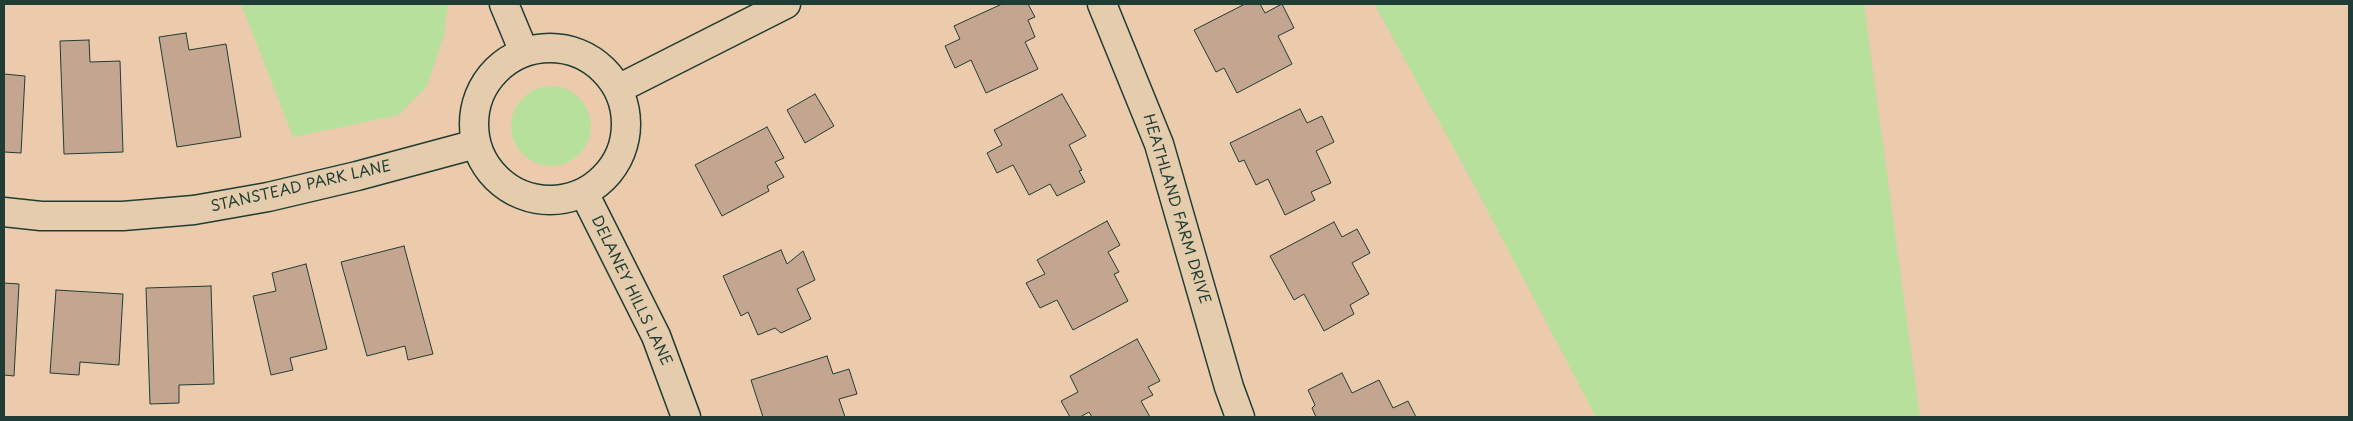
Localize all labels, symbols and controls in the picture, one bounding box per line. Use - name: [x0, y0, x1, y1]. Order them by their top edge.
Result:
- street label: HEATHLAND FARM DRIVE: [1139, 112, 1213, 306]
- street label: STANSTEAD PARK LANE: [209, 157, 393, 217]
- street label: DELANEY HILLS LANE: [587, 213, 675, 369]

